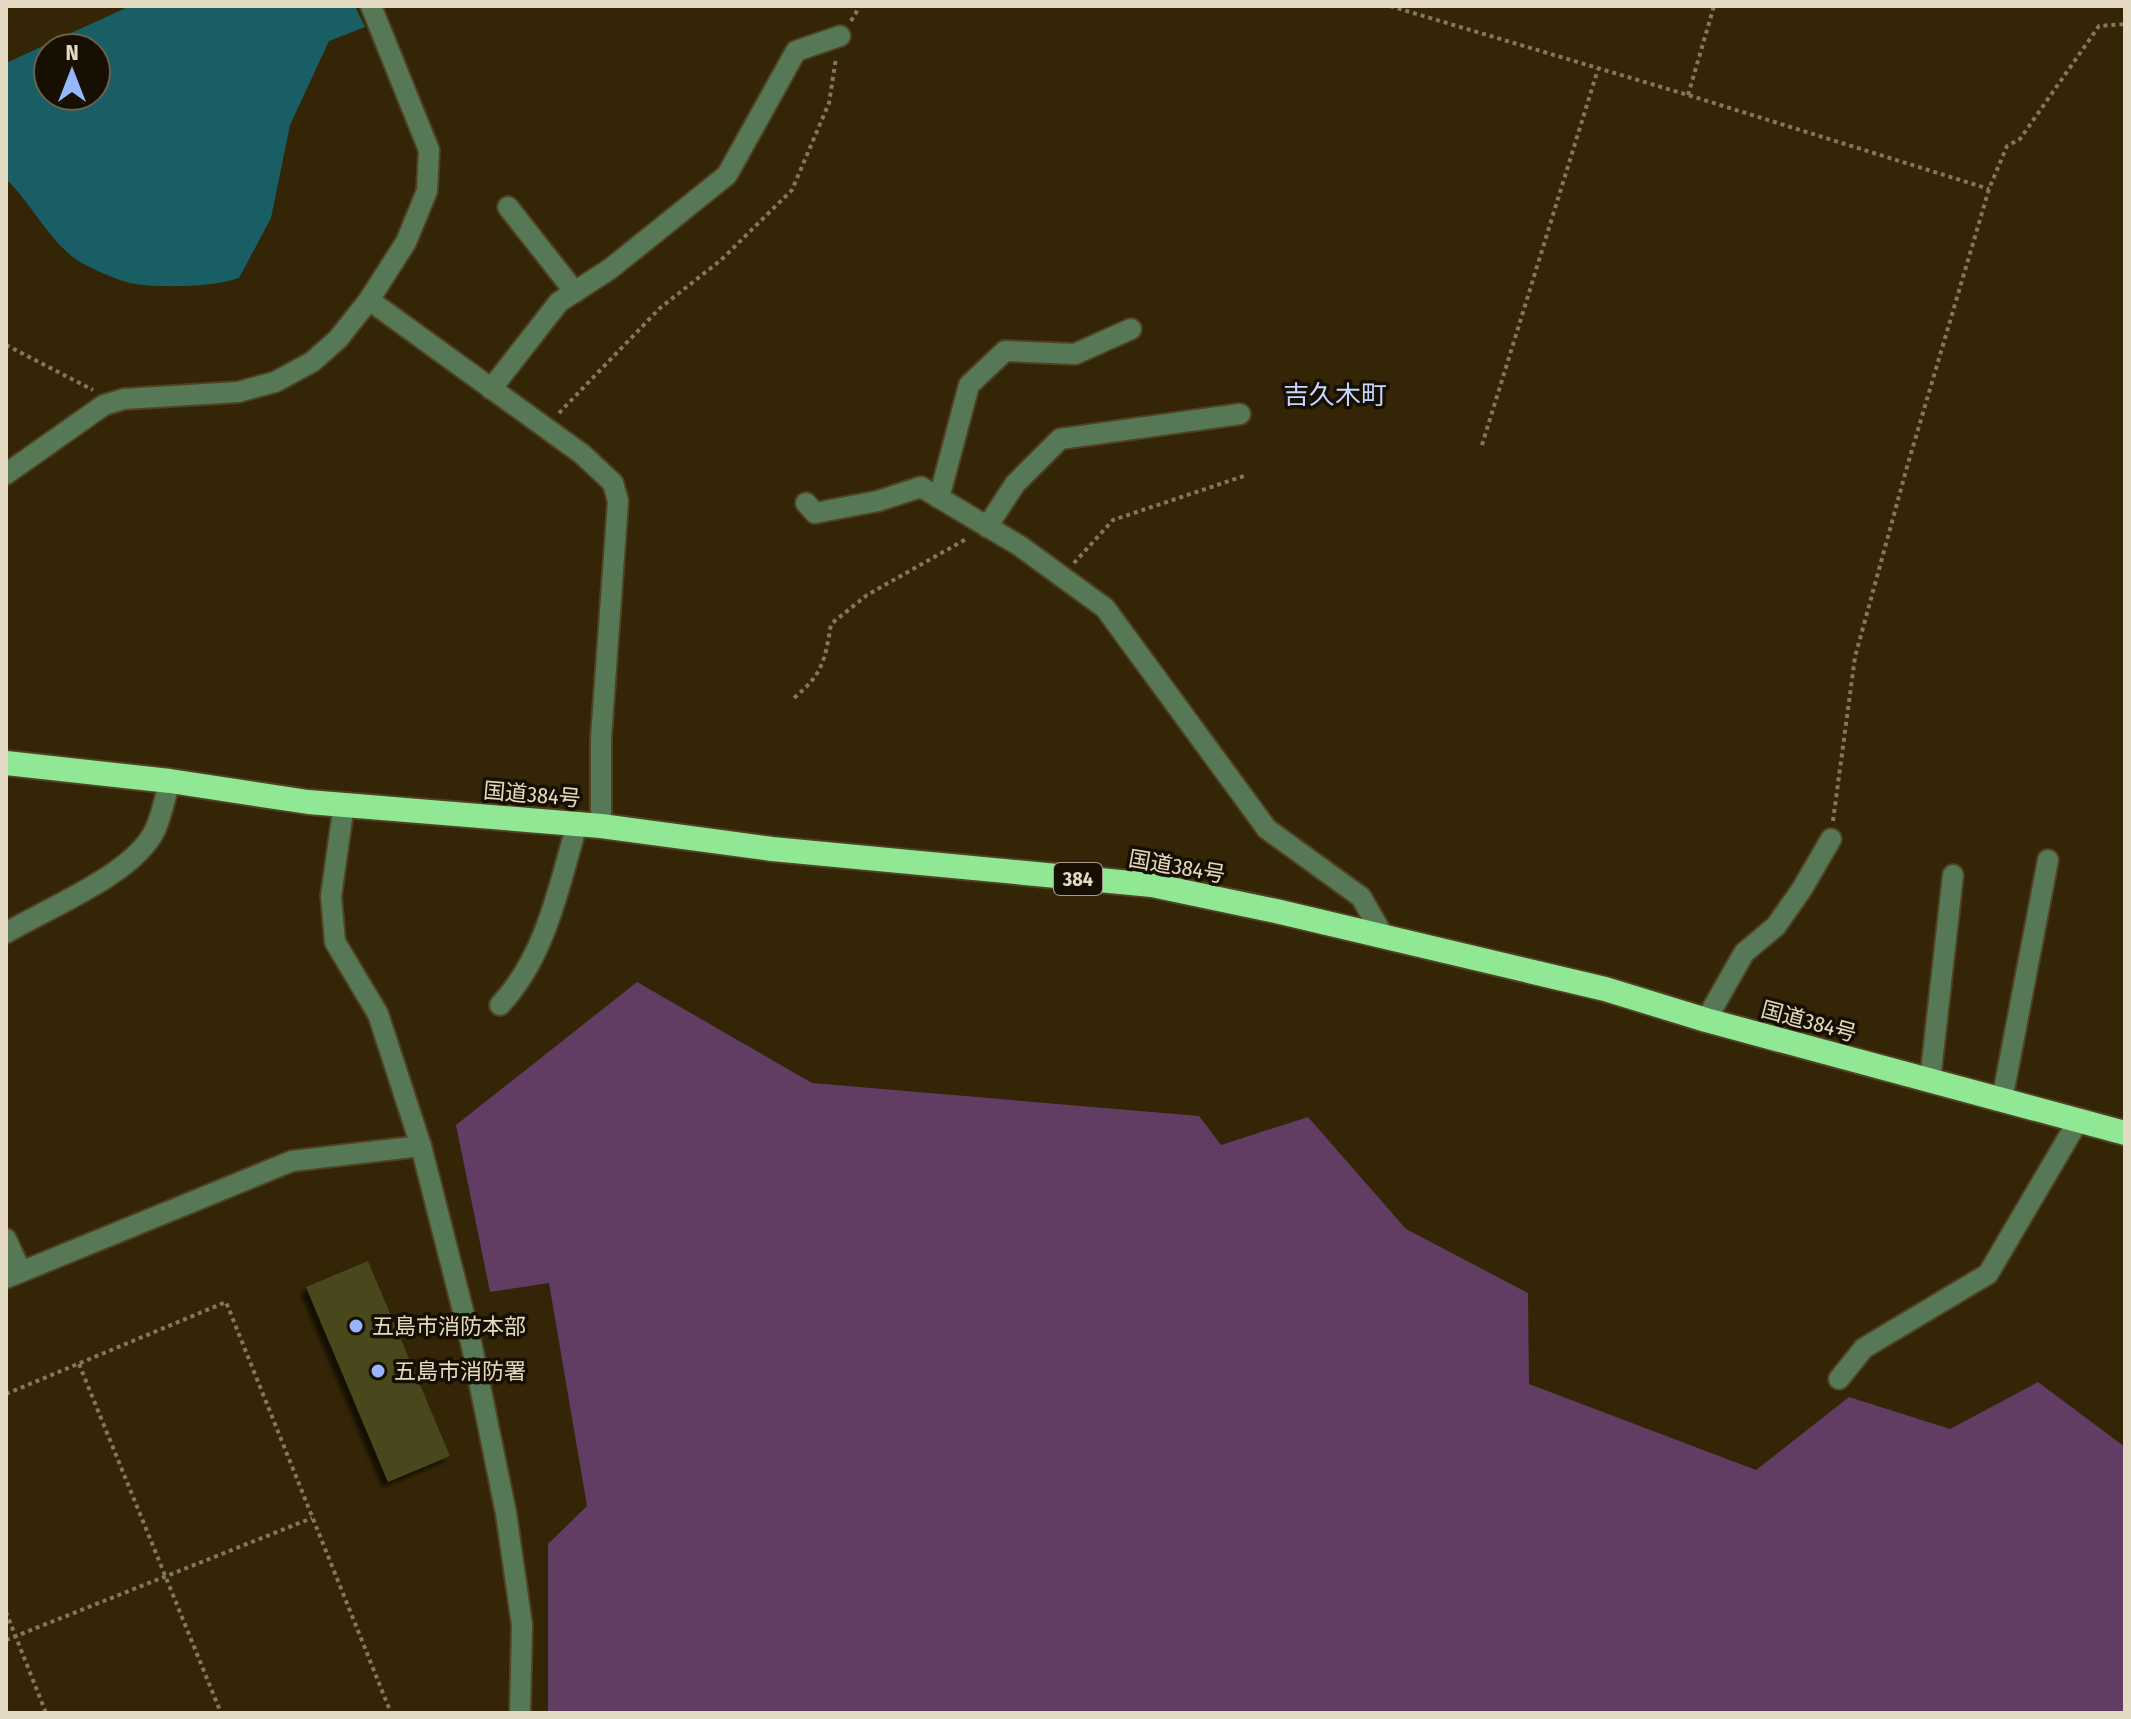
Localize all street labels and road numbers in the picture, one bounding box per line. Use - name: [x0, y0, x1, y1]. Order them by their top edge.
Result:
- street label: 国道384号: [482, 777, 582, 812]
- street label: 国道384号: [1127, 845, 1227, 888]
- road number: 384: [1054, 863, 1102, 895]
- street label: 国道384号: [1758, 996, 1859, 1047]

